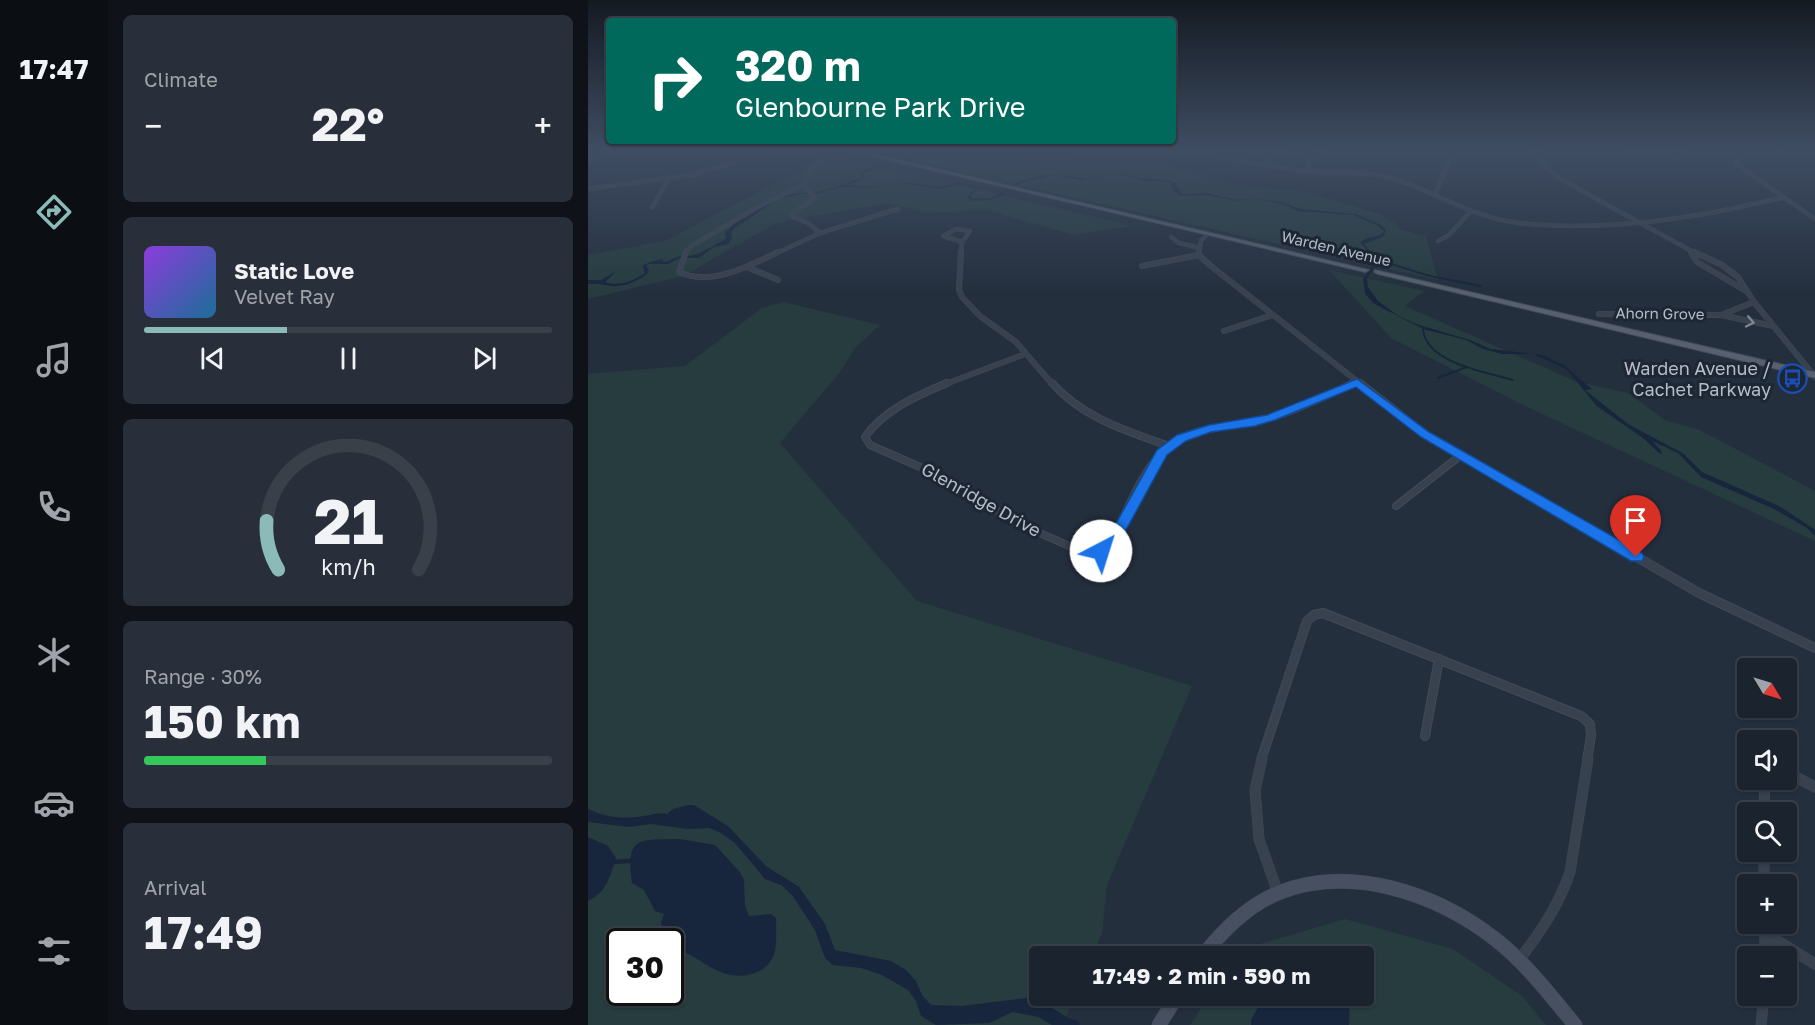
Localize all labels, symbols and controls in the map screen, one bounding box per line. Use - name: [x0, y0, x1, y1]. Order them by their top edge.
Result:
- text: 320 m: [735, 40, 861, 90]
- icon: right: [636, 42, 714, 120]
- text: 17:47: [20, 53, 88, 85]
- text: Climate: [144, 67, 218, 91]
- text: Glenbourne Park Drive: [735, 91, 1025, 123]
- text: 22°: [312, 97, 384, 151]
- text: −: [144, 106, 162, 145]
- text: +: [534, 106, 552, 145]
- icon: directions: [33, 191, 75, 233]
- street label: Warden Avenue: [1280, 227, 1393, 269]
- text: Static Love: [234, 257, 354, 284]
- text: Velvet Ray: [234, 284, 335, 308]
- street label: Ahorn Grove: [1615, 303, 1705, 323]
- one-way arrow: [1745, 314, 1755, 327]
- icon: music: [33, 339, 75, 381]
- icon: previous: [196, 342, 229, 375]
- icon: pause: [332, 342, 365, 375]
- icon: next: [468, 342, 501, 375]
- place label: Warden Avenue / Cachet Parkway: [1624, 357, 1771, 400]
- bus stop icon: Warden Avenue / Cachet Parkway: [1776, 363, 1808, 395]
- street label: Glenridge Drive: [918, 457, 1045, 541]
- text: 21: [313, 483, 383, 558]
- icon: phone: [33, 486, 75, 528]
- pin: [1610, 495, 1661, 557]
- icon: arrive: [1619, 504, 1652, 537]
- position arrow: [1069, 519, 1133, 583]
- text: km/h: [321, 554, 375, 580]
- icon: climate: [33, 634, 75, 676]
- north arrow: [1737, 658, 1797, 718]
- map controls: [1737, 658, 1797, 1006]
- text: Range · 30%: [144, 664, 262, 688]
- text: 150 km: [144, 694, 301, 748]
- button: sound: [1737, 730, 1797, 790]
- icon: car: [33, 782, 75, 824]
- button: search: [1737, 802, 1797, 862]
- button: +: [1737, 874, 1797, 934]
- text: Arrival: [144, 875, 207, 899]
- text: 17:49: [144, 905, 263, 959]
- speed limit sign: 30: [606, 928, 684, 1006]
- icon: filters: [33, 930, 75, 972]
- button: −: [1737, 946, 1797, 1006]
- text: 17:49 · 2 min · 590 m: [1092, 962, 1311, 989]

